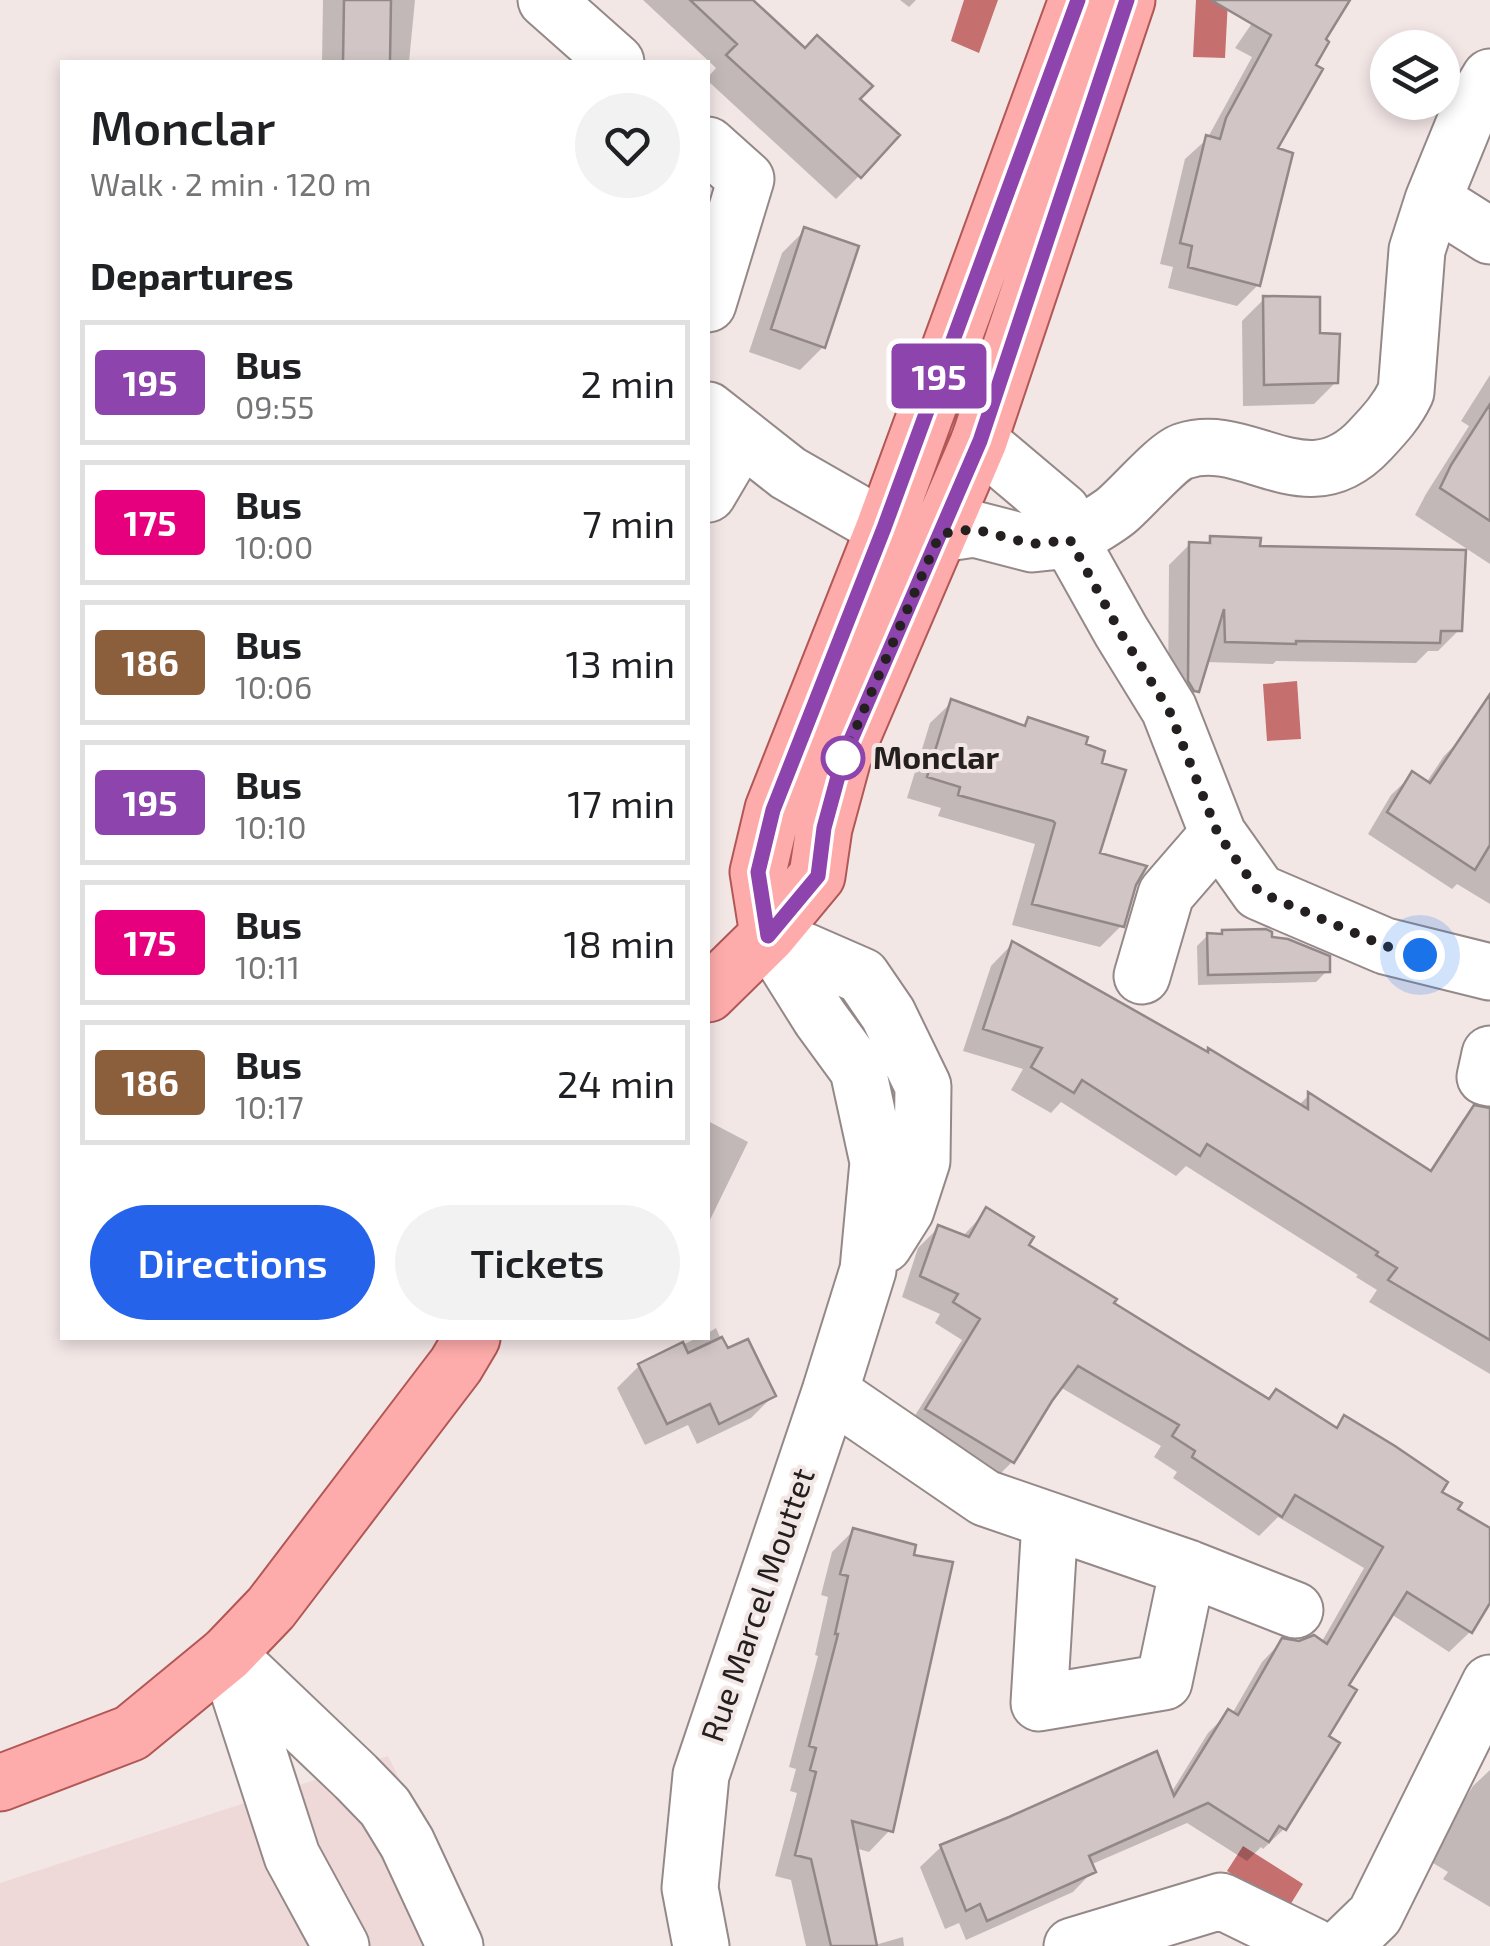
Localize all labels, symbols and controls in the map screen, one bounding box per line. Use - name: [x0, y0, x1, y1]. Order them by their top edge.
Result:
- map controls: [1370, 30, 1460, 120]
- button: layers: [1370, 30, 1460, 120]
- button: heart: [575, 93, 680, 198]
- text: Monclar: [90, 97, 275, 155]
- text: Walk · 2 min · 120 m: [90, 164, 372, 202]
- text: Departures: [90, 252, 294, 298]
- text: Bus: [235, 341, 302, 387]
- line badge: 195: [882, 344, 996, 408]
- text: 195: [911, 355, 967, 397]
- text: 2 min: [580, 360, 675, 406]
- text: 195: [122, 361, 178, 403]
- text: 09:55: [235, 387, 314, 425]
- text: Bus: [235, 481, 302, 527]
- text: 7 min: [582, 500, 675, 546]
- text: 175: [124, 501, 176, 543]
- text: 10:00: [235, 527, 313, 565]
- text: Bus: [235, 621, 302, 667]
- text: 13 min: [565, 640, 675, 686]
- text: 186: [121, 641, 179, 683]
- text: 10:06: [235, 667, 312, 705]
- marker: Monclar: [822, 737, 864, 779]
- place label: Monclar: [873, 737, 999, 775]
- text: Bus: [235, 761, 302, 807]
- text: 17 min: [567, 780, 675, 826]
- text: 195: [122, 781, 178, 823]
- text: 10:10: [235, 807, 307, 845]
- text: Bus: [235, 901, 302, 947]
- text: 18 min: [564, 920, 675, 966]
- text: 175: [124, 921, 176, 963]
- your location: [1395, 930, 1445, 980]
- text: 10:11: [235, 947, 300, 985]
- text: Bus: [235, 1041, 302, 1087]
- text: 24 min: [557, 1060, 675, 1106]
- text: 186: [121, 1061, 179, 1103]
- text: 10:17: [235, 1087, 304, 1125]
- button: Directions: [90, 1205, 375, 1320]
- button: Tickets: [395, 1205, 680, 1320]
- street label: Rue Marcel Mouttet: [691, 1462, 821, 1746]

